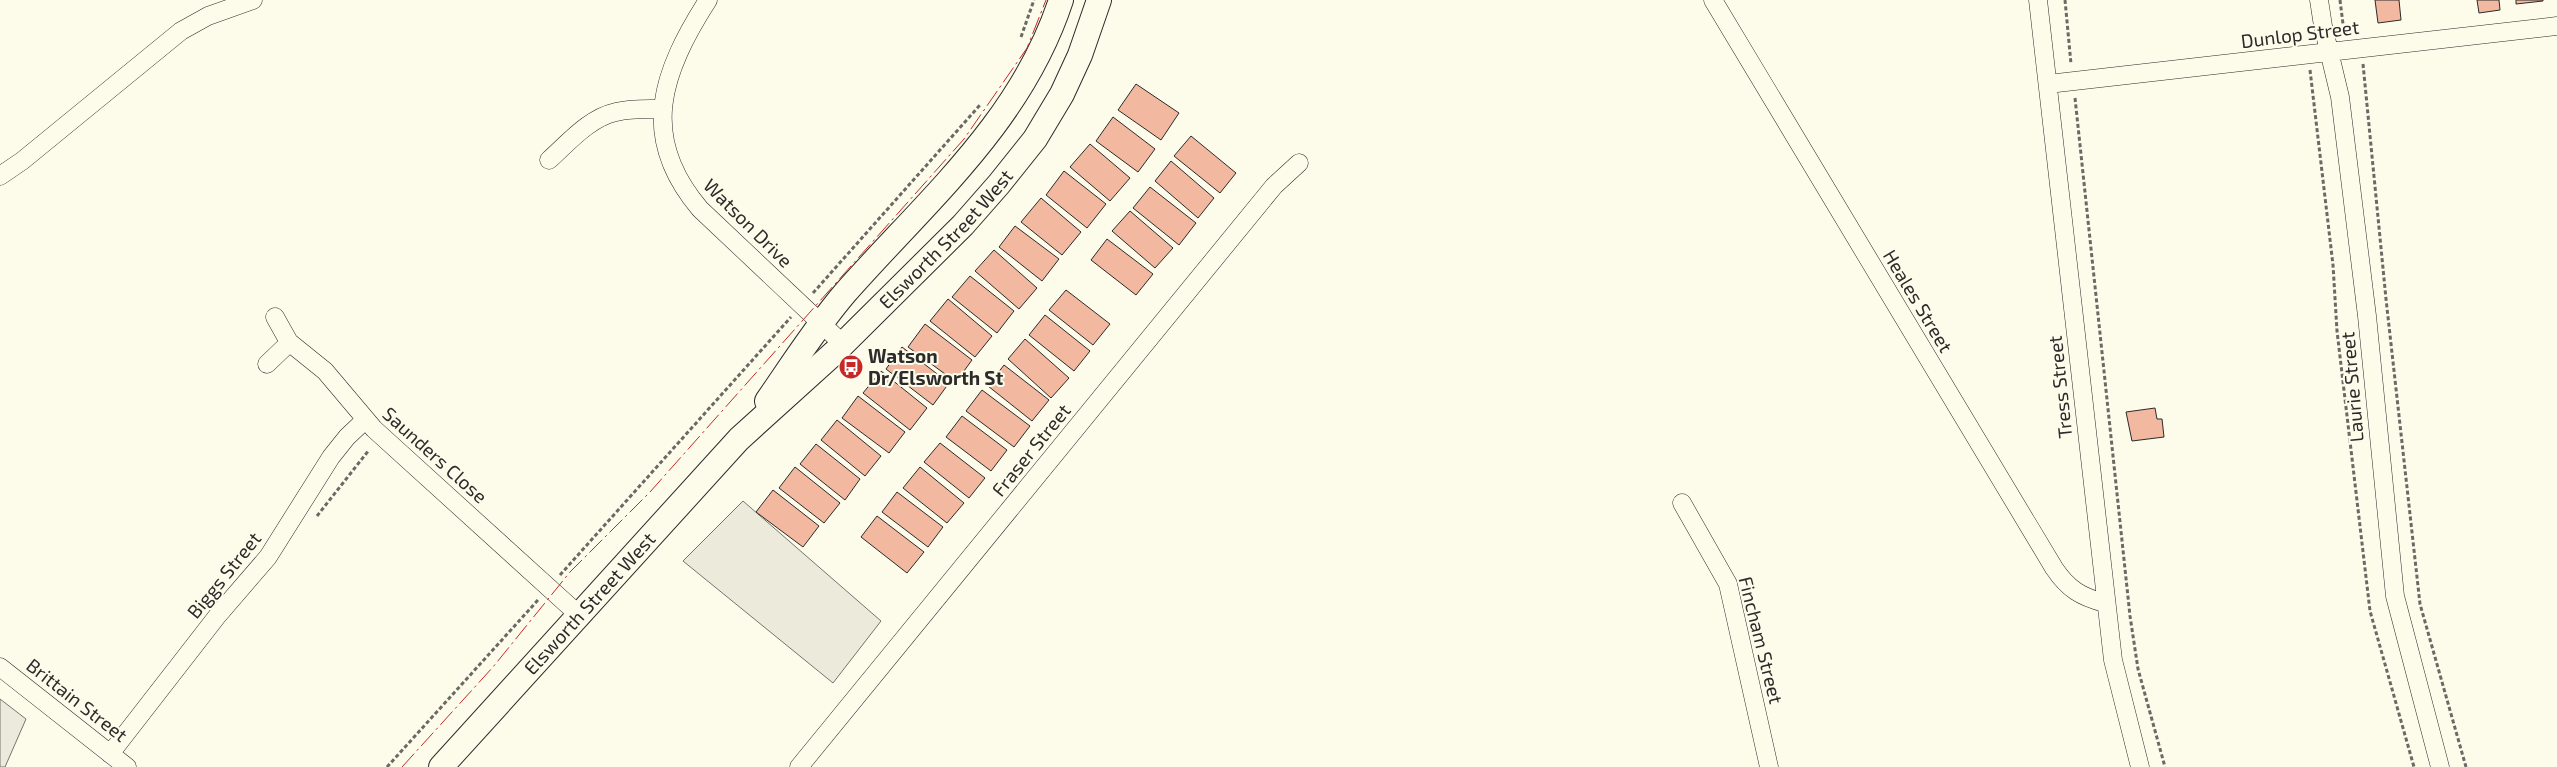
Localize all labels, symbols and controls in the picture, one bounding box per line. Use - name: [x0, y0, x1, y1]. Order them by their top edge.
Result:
- street label: Dunlop Street: [2239, 15, 2360, 52]
- street label: Elsworth Street West: [874, 164, 1017, 313]
- street label: Watson Drive: [699, 173, 798, 272]
- street label: Heales Street: [1879, 245, 1958, 356]
- street label: Laurie Street: [2335, 331, 2368, 443]
- street label: Tress Street: [2043, 335, 2076, 440]
- place label: Watson Dr/Elsworth St: [868, 344, 1003, 389]
- bus stop icon: Watson Dr/Elsworth St: [838, 354, 864, 380]
- street label: Fraser Street: [986, 399, 1075, 500]
- street label: Saunders Close: [378, 402, 492, 508]
- street label: Biggs Street: [182, 527, 265, 622]
- street label: Elsworth Street West: [519, 527, 660, 679]
- street label: Fincham Street: [1735, 574, 1788, 706]
- street label: Brittain Street: [22, 653, 132, 746]

